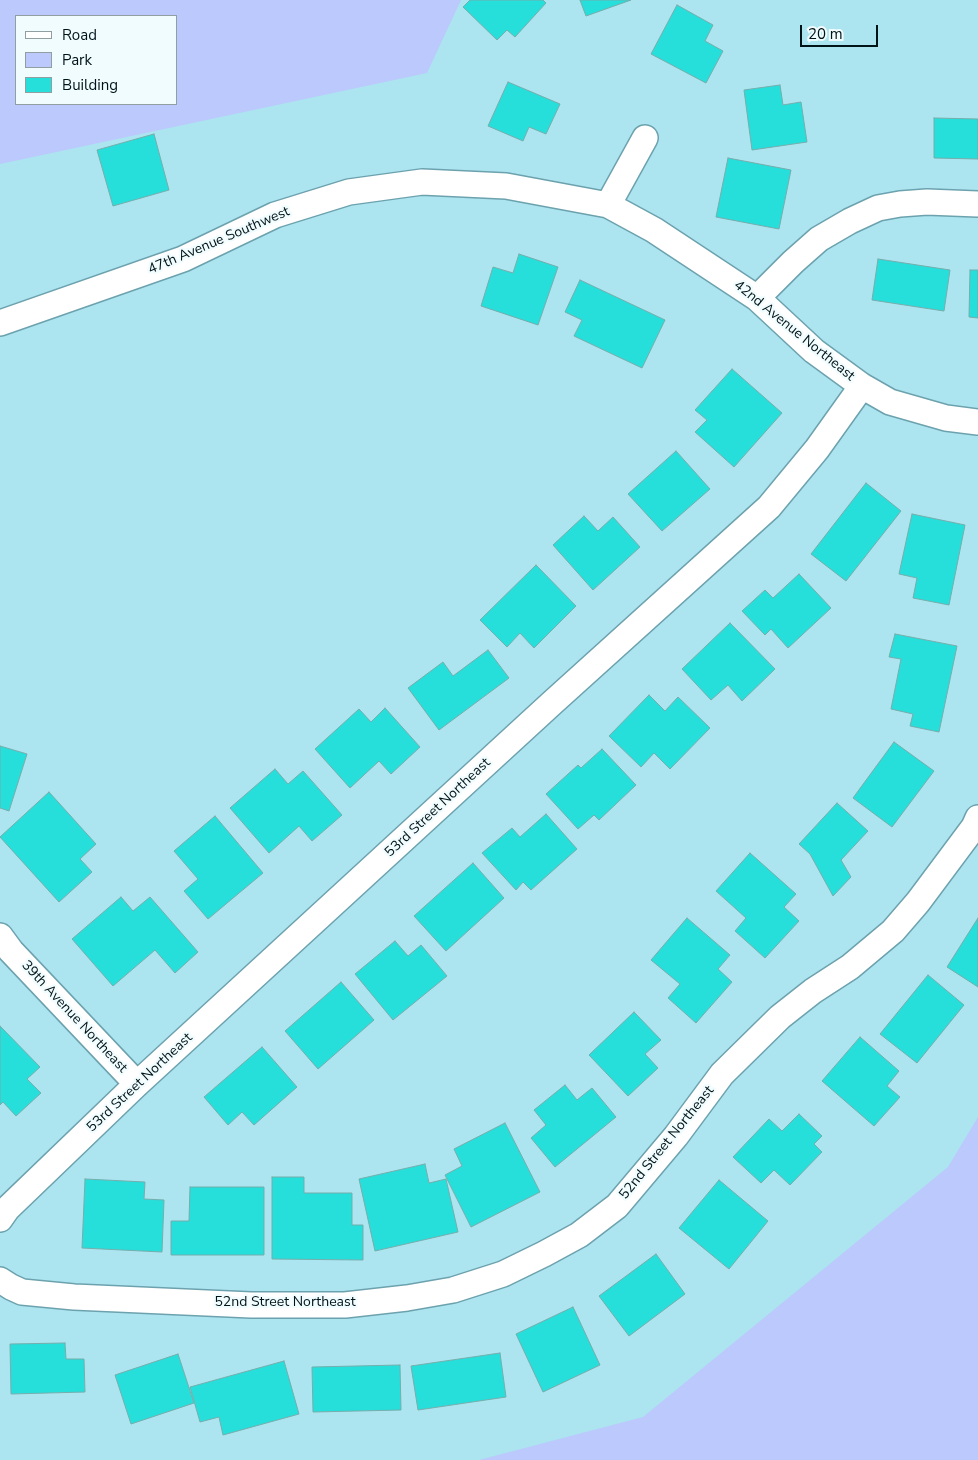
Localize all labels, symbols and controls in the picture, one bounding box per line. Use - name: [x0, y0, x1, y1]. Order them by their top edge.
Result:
- legend: [15, 15, 178, 105]
- scale bar: [803, 15, 880, 47]
- text: 20 m: [808, 24, 843, 44]
- text: Road: [62, 25, 97, 45]
- text: Park: [62, 50, 92, 70]
- text: Building: [62, 75, 118, 95]
- street label: 47th Avenue Southwest: [146, 204, 292, 278]
- street label: 42nd Avenue Northeast: [730, 277, 858, 385]
- street label: 53rd Street Northeast: [382, 755, 494, 861]
- street label: 39th Avenue Northeast: [18, 957, 130, 1077]
- street label: 53rd Street Northeast: [84, 1030, 196, 1136]
- street label: 52nd Street Northeast: [616, 1083, 718, 1203]
- street label: 52nd Street Northeast: [214, 1295, 356, 1311]

